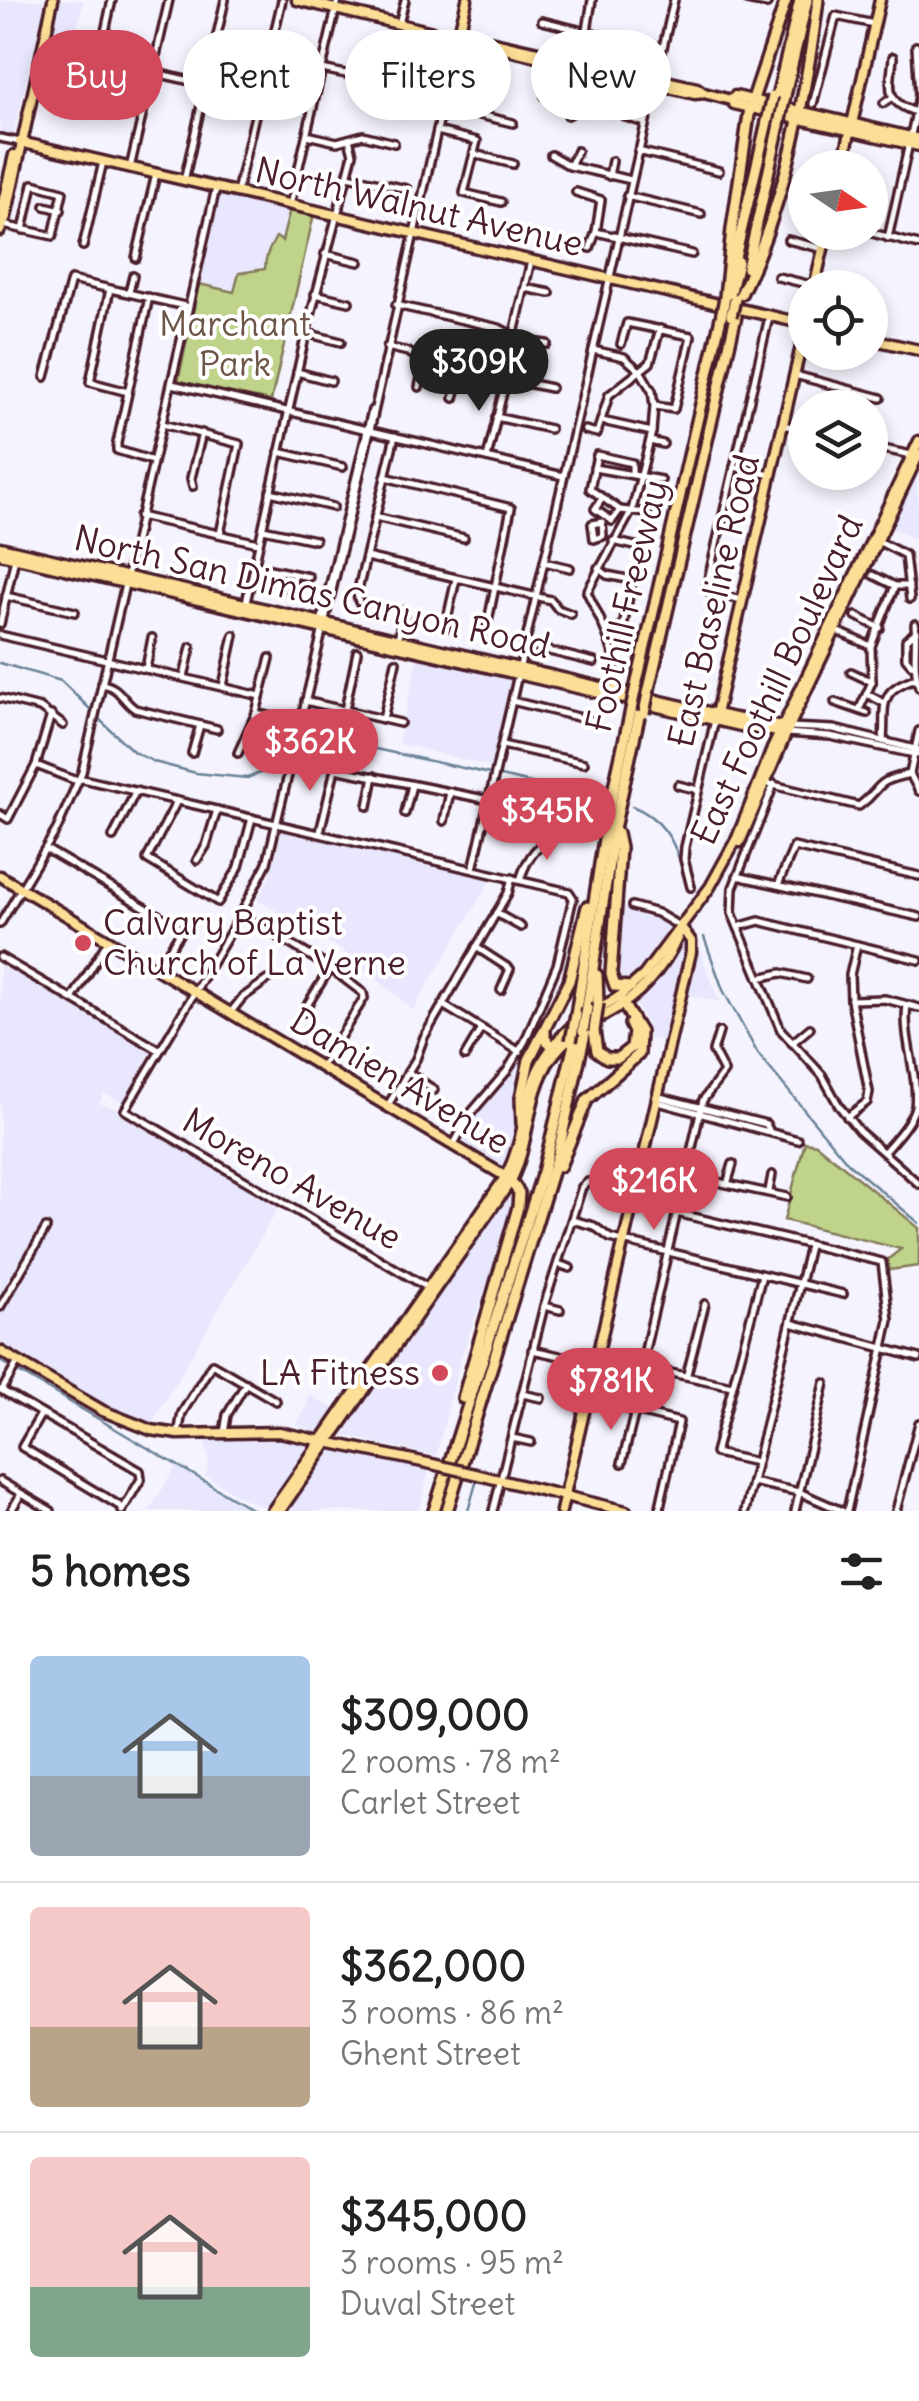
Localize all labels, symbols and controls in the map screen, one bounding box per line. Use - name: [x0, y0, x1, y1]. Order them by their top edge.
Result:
- chip: Buy: [30, 30, 163, 120]
- chip: Rent: [183, 30, 325, 120]
- chip: Filters: [345, 30, 511, 120]
- chip: New: [531, 30, 671, 120]
- street label: North Walnut Avenue: [251, 147, 587, 265]
- north arrow: [788, 150, 888, 250]
- map controls: [788, 150, 888, 490]
- button: locate: [788, 270, 888, 370]
- park label: Marchant Park: [159, 301, 311, 385]
- pin: $309K: [409, 329, 549, 414]
- text: $309K: [431, 341, 527, 382]
- button: layers: [788, 390, 888, 490]
- street label: East Baseline Road: [658, 450, 768, 751]
- street label: Foothill Freeway: [576, 475, 676, 736]
- street label: East Foothill Boulevard: [680, 508, 872, 851]
- street label: North San Dimas Canyon Road: [70, 515, 554, 667]
- pin: $362K: [240, 709, 380, 794]
- text: $362K: [264, 721, 356, 762]
- pin: $345K: [477, 778, 617, 863]
- text: $345K: [501, 790, 593, 831]
- place label: Calvary Baptist Church of La Verne: [103, 900, 406, 984]
- marker: Calvary Baptist Church of La Verne: [72, 932, 94, 954]
- street label: Damien Avenue: [283, 997, 518, 1163]
- street label: Moreno Avenue: [175, 1098, 410, 1259]
- pin: $216K: [584, 1148, 724, 1233]
- text: $216K: [611, 1160, 697, 1201]
- pin: $781K: [541, 1348, 681, 1433]
- place label: LA Fitness: [260, 1350, 420, 1394]
- text: $781K: [569, 1360, 653, 1401]
- marker: LA Fitness: [429, 1362, 451, 1384]
- icon: filters: [834, 1544, 889, 1599]
- text: 5 homes: [30, 1545, 191, 1597]
- text: $309,000: [340, 1689, 530, 1741]
- icon: home: [110, 1696, 230, 1816]
- text: 2 rooms · 78 m²: [340, 1741, 561, 1782]
- text: Carlet Street: [340, 1782, 520, 1823]
- text: $362,000: [340, 1940, 526, 1992]
- icon: home: [110, 1947, 230, 2067]
- text: 3 rooms · 86 m²: [340, 1992, 564, 2033]
- text: Ghent Street: [340, 2033, 521, 2074]
- text: $345,000: [340, 2190, 527, 2242]
- icon: home: [110, 2197, 230, 2317]
- text: 3 rooms · 95 m²: [340, 2242, 564, 2283]
- text: Duval Street: [340, 2283, 515, 2324]

